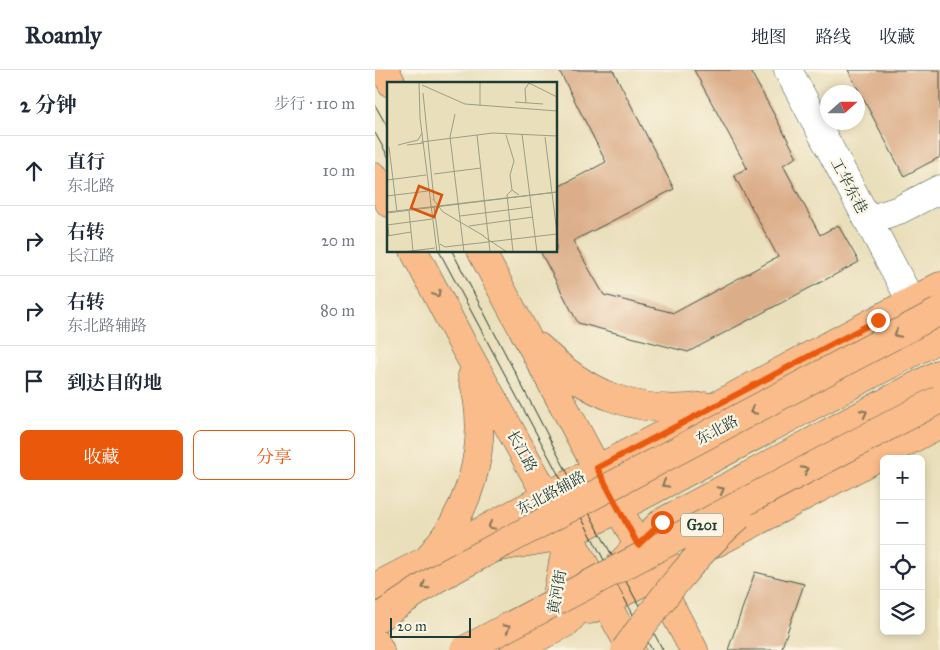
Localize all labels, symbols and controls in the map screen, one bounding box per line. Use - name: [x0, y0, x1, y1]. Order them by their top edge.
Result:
- text: Roamly: [25, 20, 102, 50]
- text: 地图: [751, 26, 787, 48]
- text: 路线: [815, 26, 851, 48]
- text: 收藏: [879, 26, 915, 48]
- inset map: [387, 82, 557, 252]
- north arrow: [820, 85, 865, 130]
- text: 2 分钟: [20, 92, 77, 118]
- text: 步行 · 110 m: [274, 94, 355, 113]
- text: 直行: [67, 150, 105, 173]
- street label: 工华东巷: [827, 155, 871, 217]
- icon: ahead: [20, 157, 48, 185]
- text: 10 m: [323, 161, 355, 180]
- text: 东北路: [67, 176, 115, 195]
- text: 右转: [67, 220, 105, 243]
- icon: right: [20, 227, 48, 255]
- text: 20 m: [321, 231, 355, 250]
- text: 长江路: [67, 246, 115, 265]
- one-way arrow: [431, 289, 441, 298]
- text: 右转: [67, 290, 105, 313]
- icon: right: [20, 297, 48, 325]
- text: 80 m: [320, 301, 355, 320]
- route end: [867, 309, 890, 332]
- text: 东北路辅路: [67, 316, 147, 335]
- one-way arrow: [893, 328, 902, 338]
- icon: arrive: [20, 367, 48, 395]
- text: 到达目的地: [67, 371, 162, 394]
- one-way arrow: [750, 404, 759, 414]
- one-way arrow: [859, 409, 868, 419]
- street label: 东北路: [693, 411, 741, 449]
- street label: 长江路: [503, 427, 541, 475]
- button: 收藏: [20, 430, 183, 480]
- button: 分享: [193, 430, 355, 480]
- map controls: [880, 455, 925, 635]
- button: +: [880, 455, 925, 500]
- one-way arrow: [800, 466, 809, 476]
- street label: 东北路辅路: [514, 467, 588, 519]
- one-way arrow: [661, 478, 670, 488]
- one-way arrow: [715, 486, 724, 496]
- button: −: [880, 500, 925, 545]
- route start: [651, 511, 674, 534]
- road number: G201: [681, 514, 723, 536]
- one-way arrow: [487, 520, 496, 530]
- button: locate: [880, 545, 925, 590]
- street label: 黄河街: [544, 568, 570, 616]
- one-way arrow: [421, 580, 431, 589]
- button: layers: [880, 590, 925, 635]
- scale bar: [390, 615, 471, 638]
- text: 20 m: [397, 618, 427, 635]
- one-way arrow: [502, 624, 511, 634]

